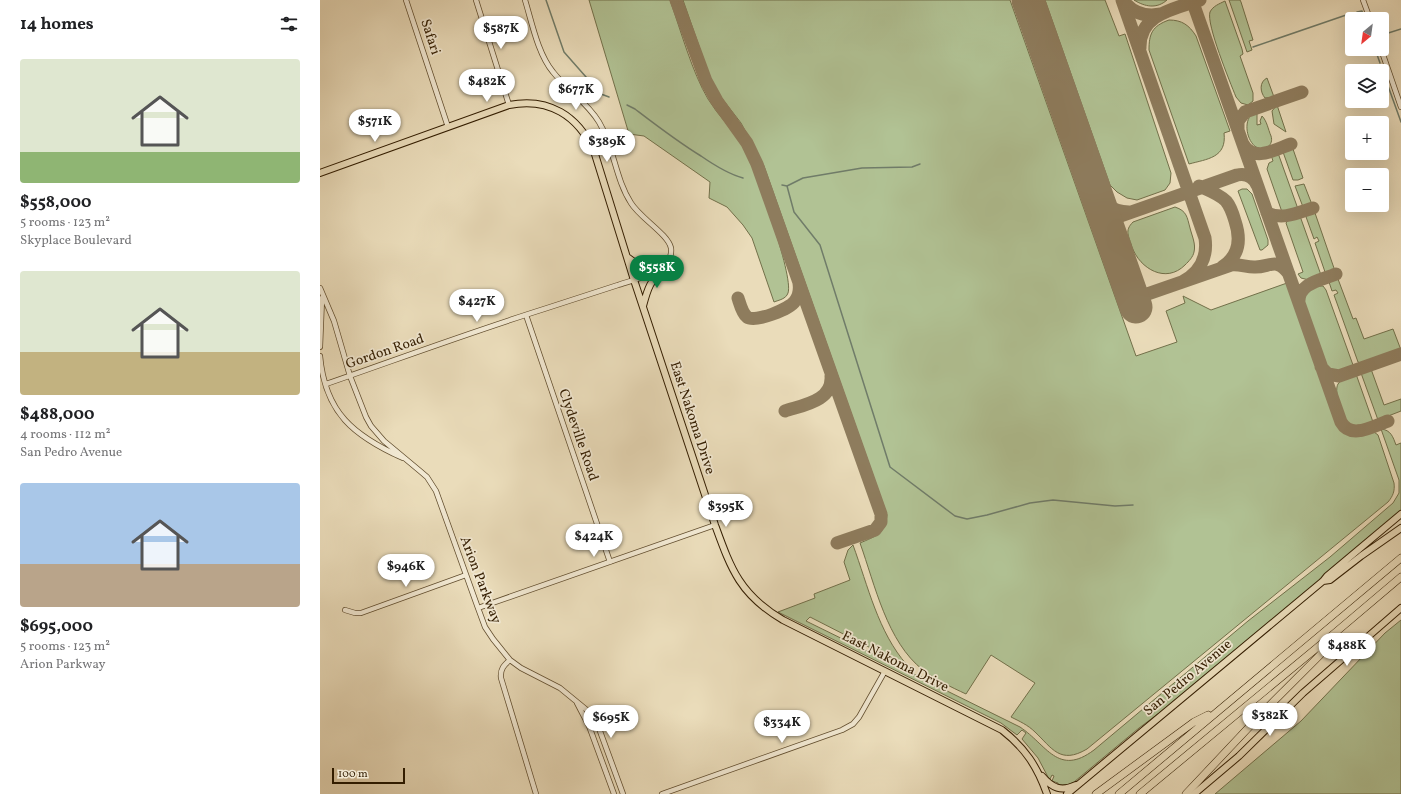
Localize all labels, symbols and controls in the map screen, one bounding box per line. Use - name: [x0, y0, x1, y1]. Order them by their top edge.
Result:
- north arrow: [1345, 12, 1389, 56]
- map controls: [1345, 12, 1389, 212]
- text: 14 homes: [20, 13, 94, 36]
- icon: filters: [278, 13, 300, 35]
- pin: $587K: [473, 16, 529, 50]
- street label: Safari: [415, 17, 445, 57]
- text: $587K: [483, 20, 519, 38]
- button: layers: [1345, 64, 1389, 108]
- pin: $482K: [459, 69, 515, 103]
- text: $482K: [468, 73, 506, 91]
- pin: $677K: [548, 77, 604, 111]
- text: $677K: [558, 81, 594, 99]
- icon: home: [124, 85, 196, 157]
- pin: $571K: [347, 109, 403, 143]
- text: $571K: [358, 113, 392, 131]
- button: +: [1345, 116, 1389, 160]
- pin: $389K: [579, 129, 635, 163]
- text: $389K: [588, 133, 626, 151]
- button: −: [1345, 168, 1389, 212]
- text: $558,000: [20, 191, 92, 214]
- text: 5 rooms · 123 m²: [20, 214, 110, 232]
- text: Skyplace Boulevard: [20, 232, 132, 250]
- pin: $558K: [629, 255, 685, 289]
- text: $558K: [639, 259, 675, 277]
- pin: $427K: [449, 289, 505, 323]
- text: $427K: [458, 293, 496, 311]
- icon: home: [124, 297, 196, 369]
- street label: Gordon Road: [343, 330, 427, 374]
- street label: East Nakoma Drive: [665, 359, 719, 477]
- street label: Clydeville Road: [553, 386, 603, 484]
- text: $488,000: [20, 403, 95, 426]
- text: 4 rooms · 112 m²: [20, 426, 110, 444]
- text: San Pedro Avenue: [20, 444, 122, 462]
- pin: $395K: [698, 494, 754, 528]
- text: $395K: [708, 498, 744, 516]
- icon: home: [124, 509, 196, 581]
- pin: $424K: [566, 524, 622, 558]
- text: $424K: [575, 528, 614, 546]
- street label: Arion Parkway: [455, 534, 506, 627]
- pin: $946K: [378, 554, 434, 588]
- text: $946K: [387, 558, 425, 576]
- text: $695,000: [20, 615, 93, 638]
- street label: East Nakoma Drive: [838, 627, 952, 697]
- pin: $488K: [1319, 633, 1375, 667]
- street label: San Pedro Avenue: [1140, 635, 1237, 721]
- text: $488K: [1328, 637, 1366, 655]
- text: 5 rooms · 123 m²: [20, 638, 110, 656]
- text: Arion Parkway: [20, 656, 106, 674]
- pin: $382K: [1242, 703, 1298, 737]
- pin: $695K: [583, 705, 639, 739]
- text: $382K: [1251, 707, 1289, 725]
- text: $695K: [592, 709, 630, 727]
- pin: $334K: [754, 710, 810, 744]
- text: $334K: [763, 714, 801, 732]
- scale bar: [332, 766, 405, 785]
- text: 100 m: [338, 767, 368, 782]

